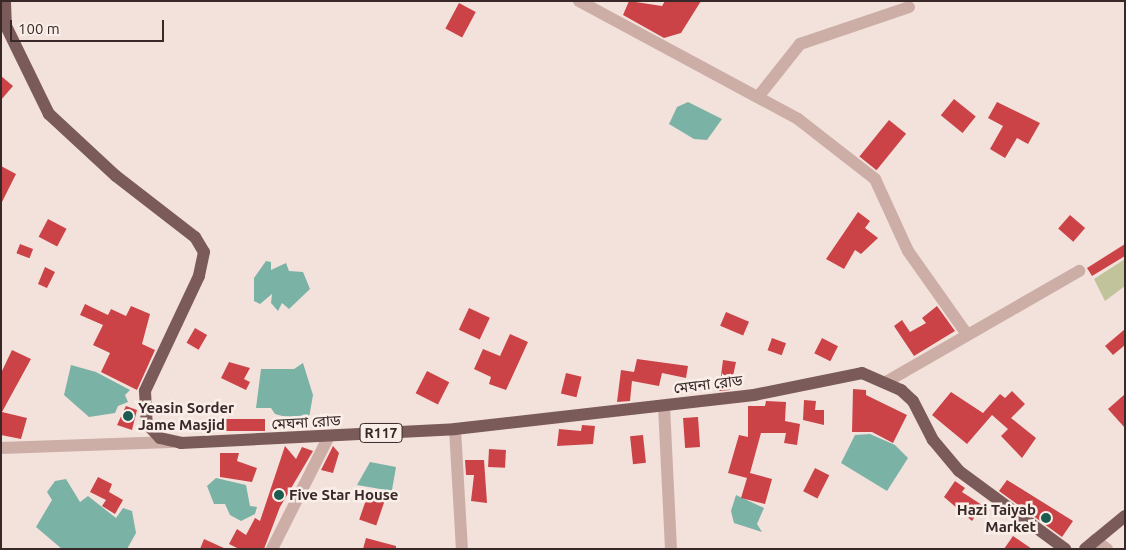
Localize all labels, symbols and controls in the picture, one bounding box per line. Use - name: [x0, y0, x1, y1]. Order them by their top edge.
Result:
- scale bar: [12, 10, 166, 42]
- text: 100 m: [18, 20, 60, 37]
- street label: মেঘনা রোড: [672, 371, 744, 397]
- place label: Yeasin Sorder Jame Masjid: [138, 398, 234, 433]
- marker: Yeasin Sorder Jame Masjid: [122, 410, 134, 422]
- street label: মেঘনা রোড: [271, 411, 341, 433]
- road number: R117: [358, 422, 404, 444]
- place label: Five Star House: [289, 486, 398, 504]
- marker: Five Star House: [273, 489, 285, 501]
- place label: Hazi Taiyab Market: [957, 500, 1036, 535]
- marker: Hazi Taiyab Market: [1040, 512, 1052, 524]

